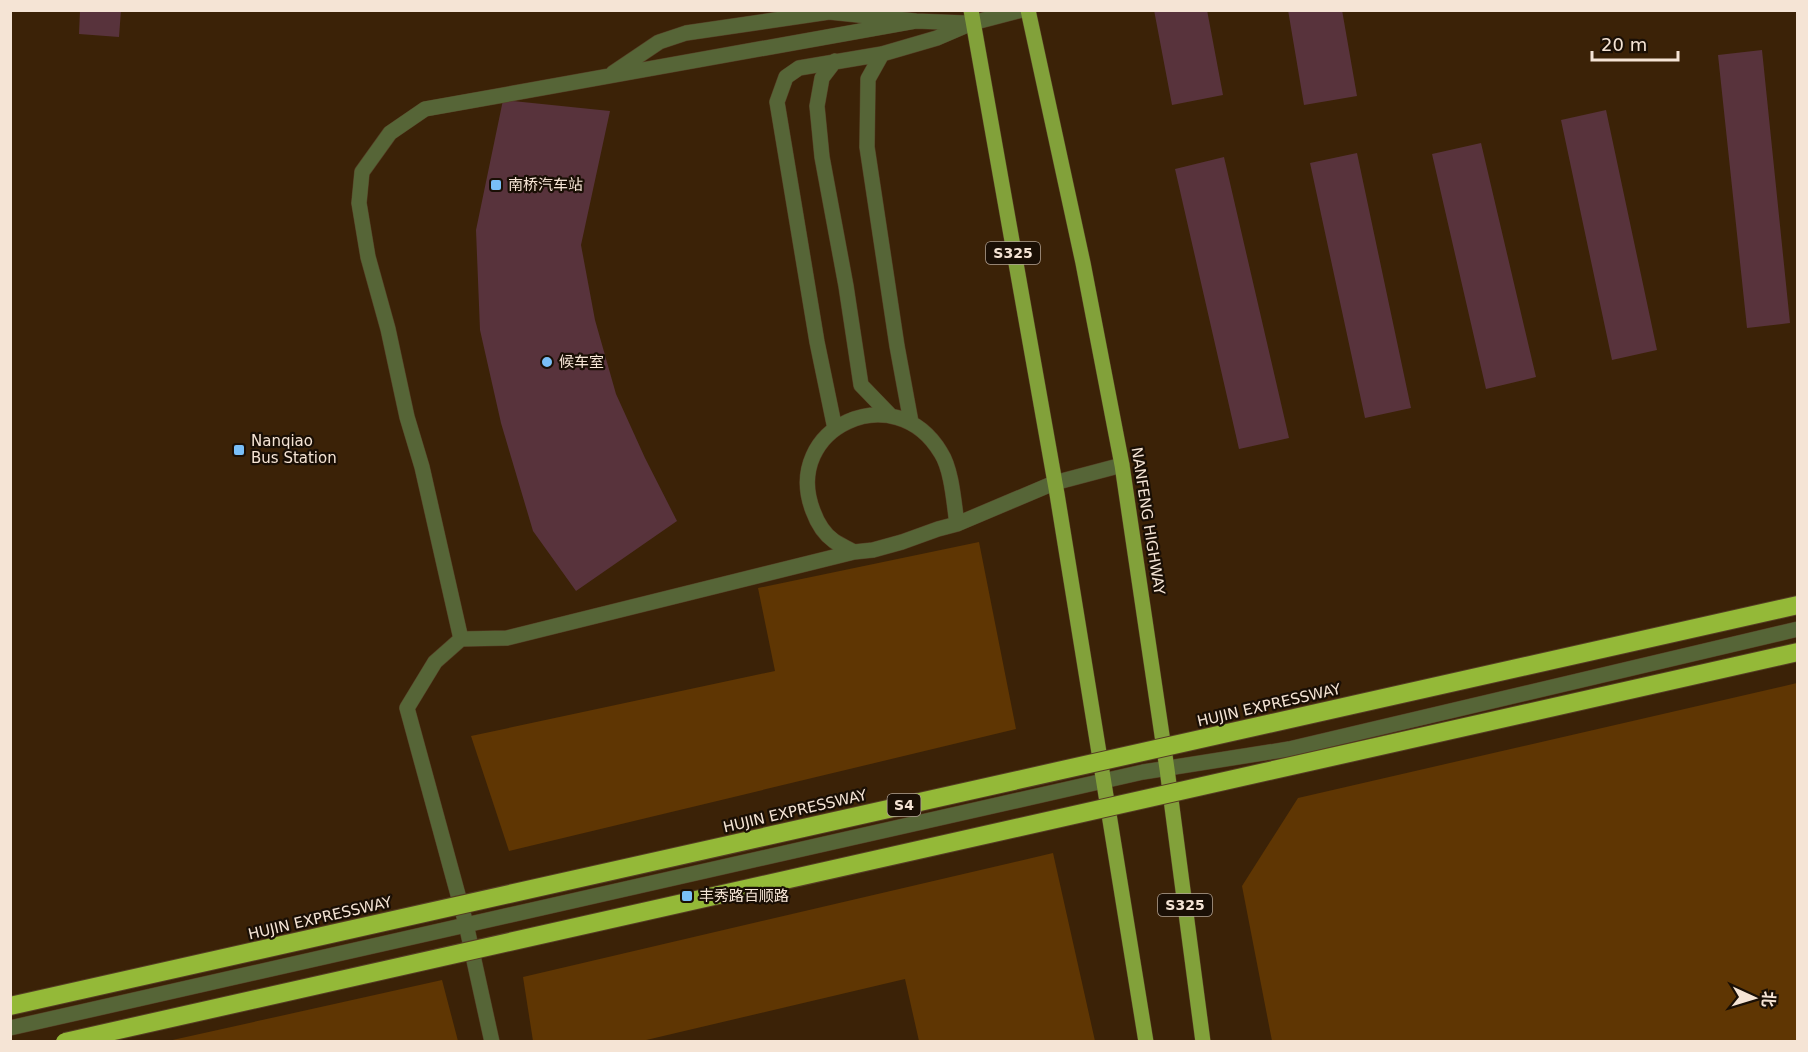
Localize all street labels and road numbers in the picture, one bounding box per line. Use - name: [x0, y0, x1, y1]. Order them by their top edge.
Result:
- road number: S325: [986, 242, 1040, 264]
- street label: NANFENG HIGHWAY: [1127, 446, 1169, 597]
- street label: HUJIN EXPRESSWAY: [1195, 679, 1344, 730]
- street label: HUJIN EXPRESSWAY: [721, 785, 870, 836]
- road number: S4: [888, 794, 920, 816]
- street label: HUJIN EXPRESSWAY: [246, 892, 395, 943]
- road number: S325: [1158, 894, 1212, 916]

